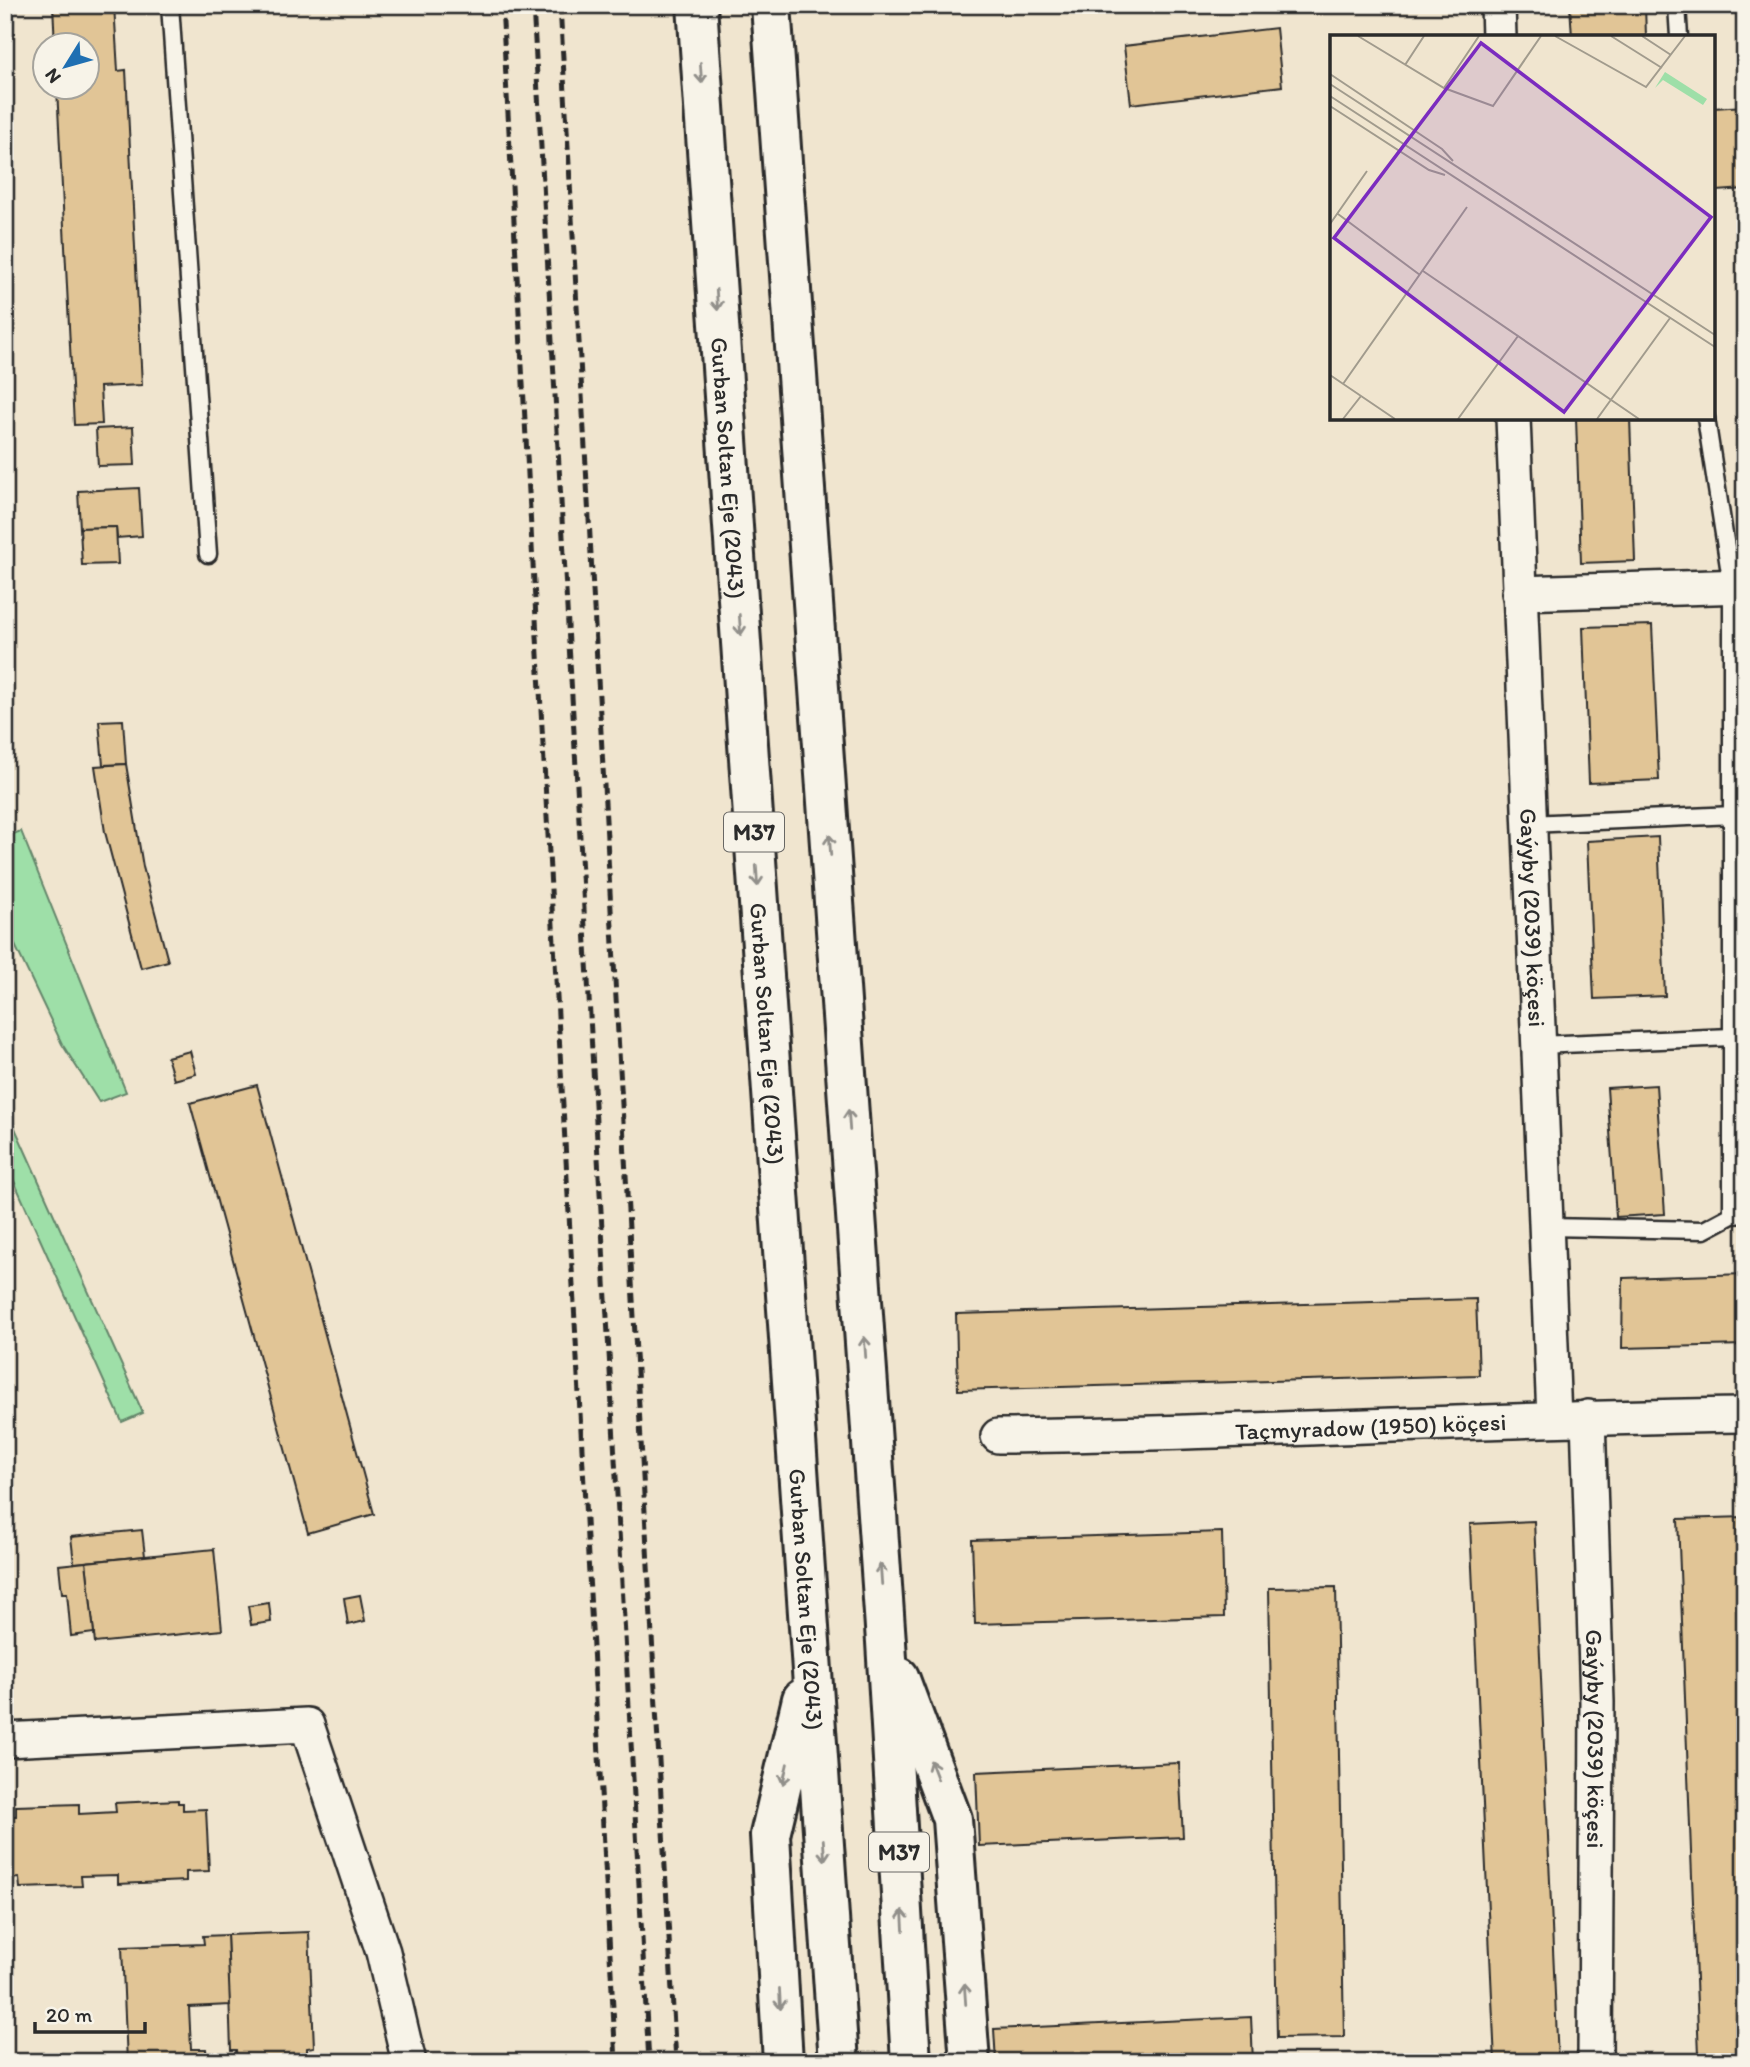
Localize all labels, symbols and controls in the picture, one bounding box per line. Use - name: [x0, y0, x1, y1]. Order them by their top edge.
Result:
- north arrow: [32, 32, 102, 102]
- inset map: [1330, 35, 1715, 420]
- one-way arrow: [695, 62, 708, 85]
- text: N: [40, 64, 66, 88]
- one-way arrow: [711, 289, 724, 311]
- street label: Gurban Soltan Eje (2043): [705, 336, 752, 600]
- one-way arrow: [733, 613, 746, 636]
- street label: Gaýyby (2039) köçesi: [1515, 807, 1552, 1028]
- road number: M37: [724, 812, 784, 852]
- one-way arrow: [823, 833, 836, 856]
- one-way arrow: [751, 865, 764, 887]
- street label: Gurban Soltan Eje (2043): [745, 902, 792, 1165]
- one-way arrow: [842, 1110, 855, 1132]
- one-way arrow: [858, 1337, 871, 1359]
- street label: Taçmyradow (1950) köçesi: [1235, 1406, 1507, 1445]
- street label: Gurban Soltan Eje (2043): [784, 1467, 831, 1731]
- one-way arrow: [874, 1564, 887, 1586]
- street label: Gaýyby (2039) köçesi: [1580, 1629, 1612, 1849]
- one-way arrow: [927, 1760, 939, 1781]
- one-way arrow: [777, 1762, 791, 1785]
- road number: M37: [869, 1832, 929, 1871]
- one-way arrow: [818, 1838, 831, 1861]
- one-way arrow: [896, 1909, 909, 1932]
- one-way arrow: [958, 1983, 971, 2005]
- one-way arrow: [774, 1988, 787, 2010]
- scale bar: [35, 1990, 145, 2034]
- text: 20 m: [46, 2002, 93, 2027]

